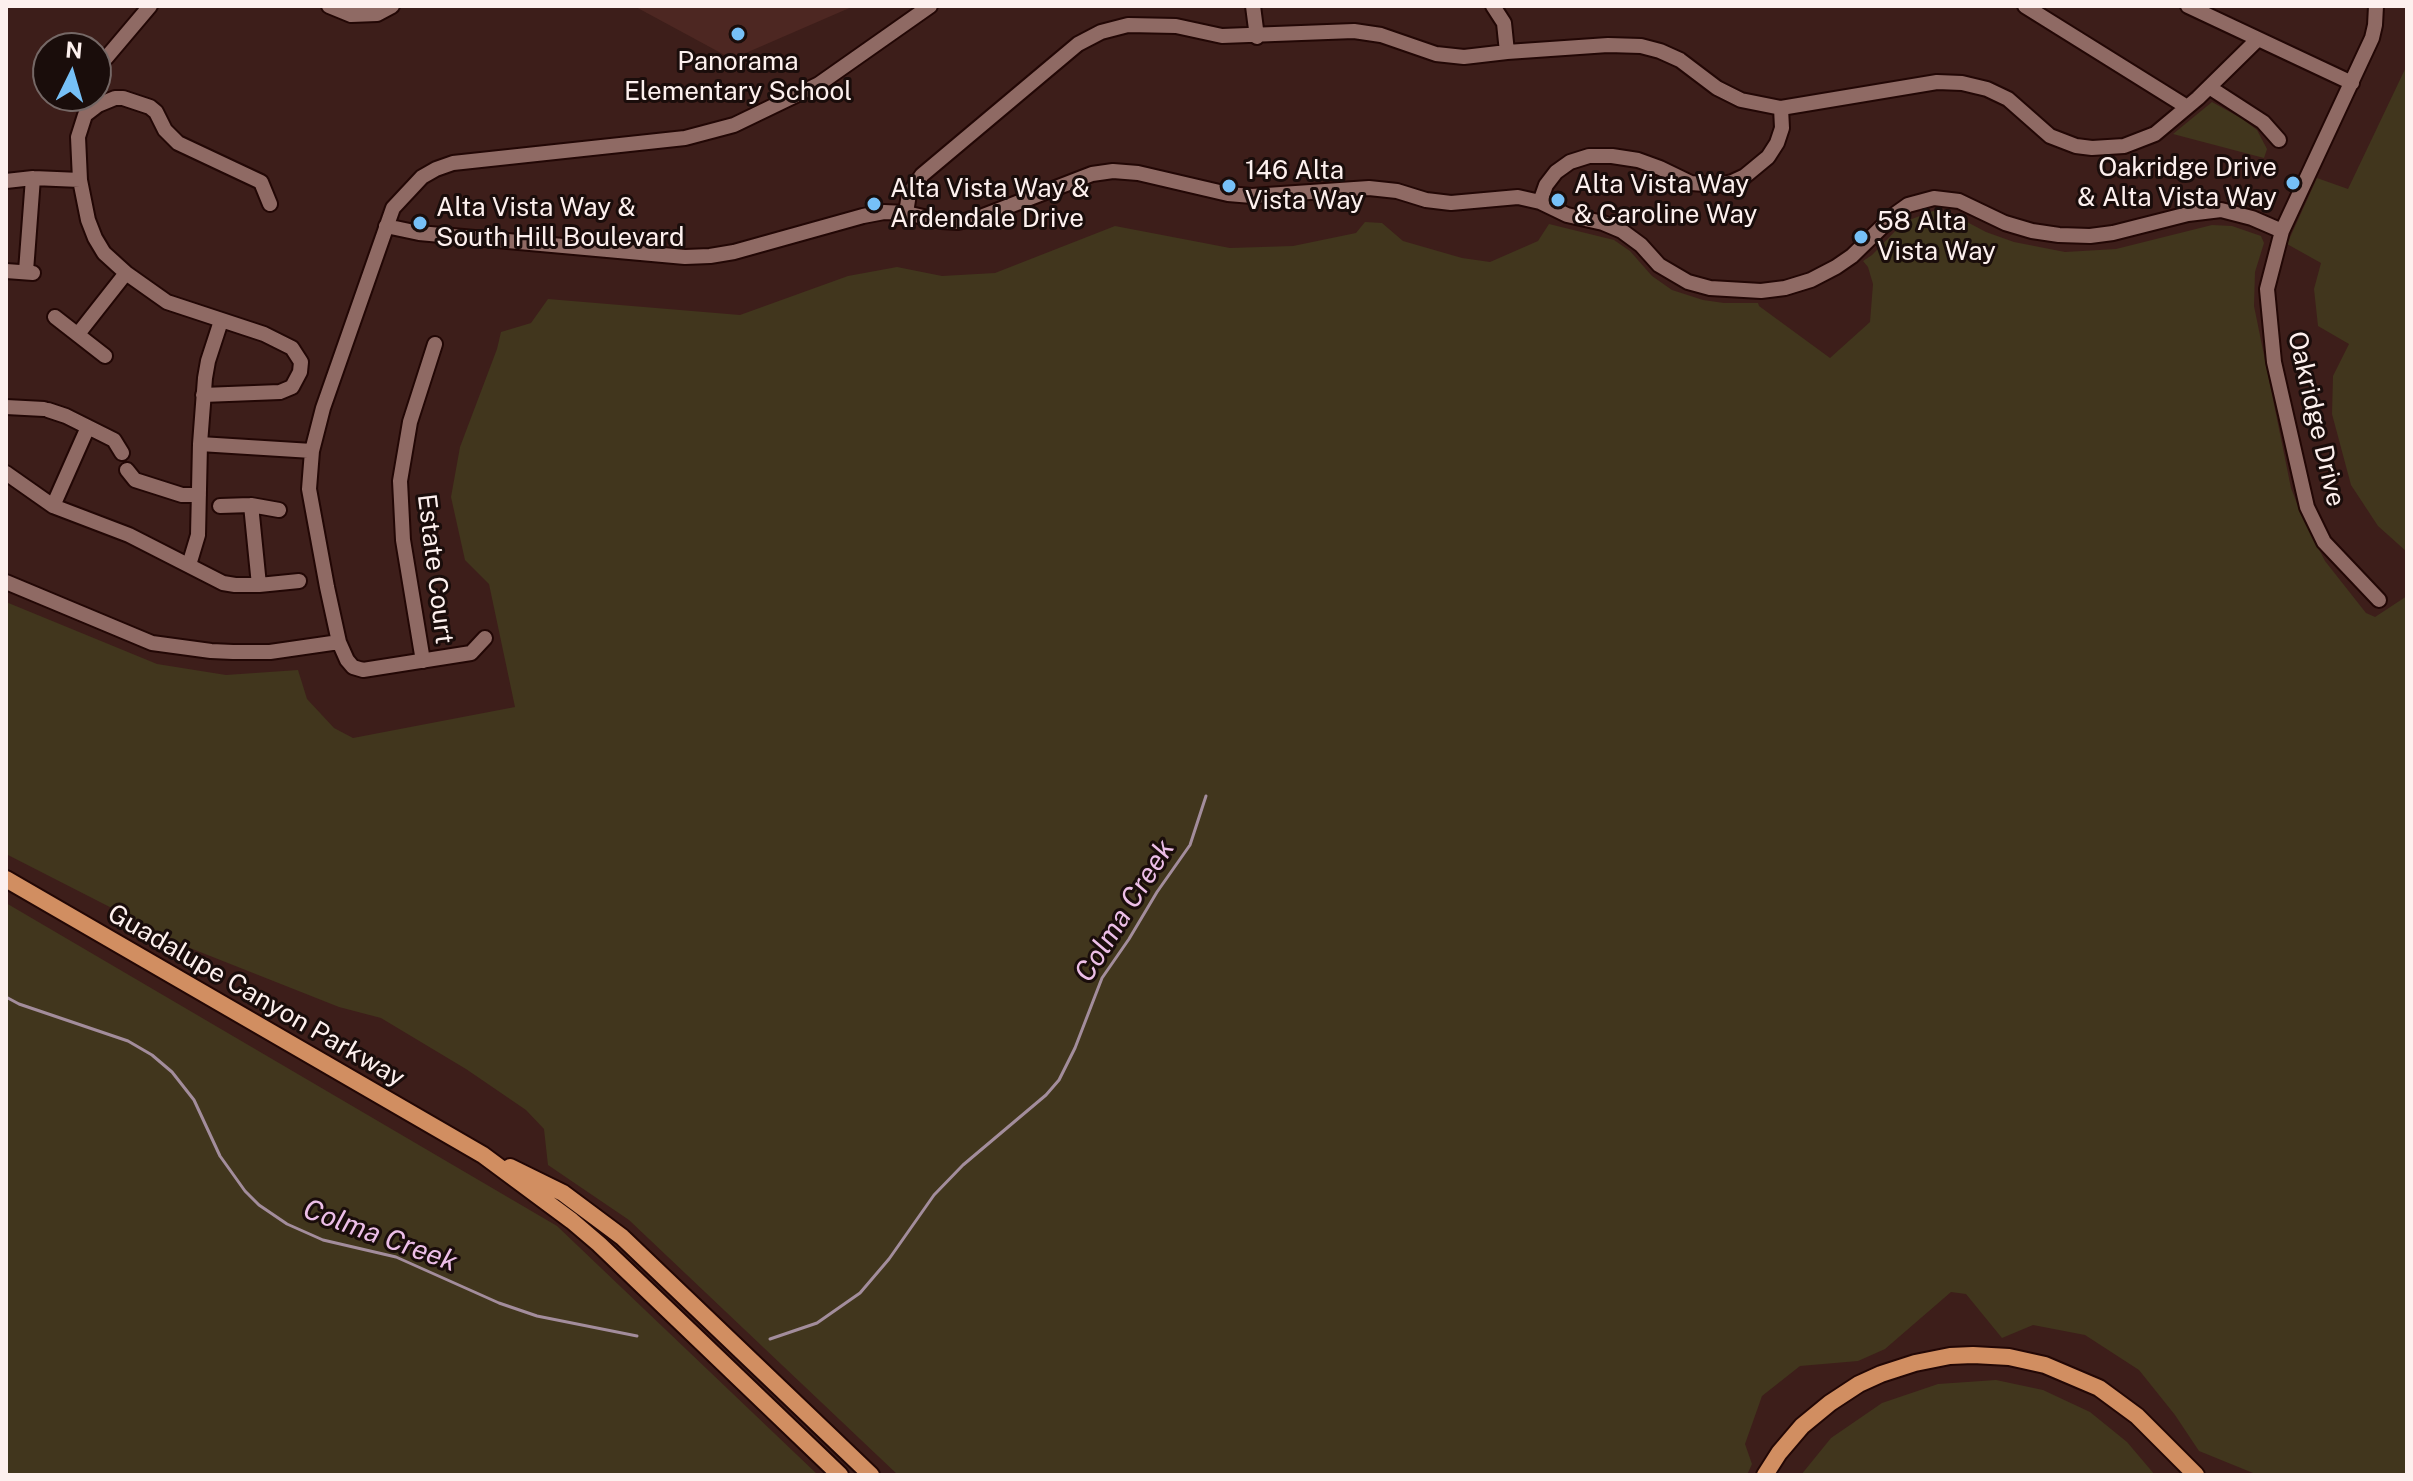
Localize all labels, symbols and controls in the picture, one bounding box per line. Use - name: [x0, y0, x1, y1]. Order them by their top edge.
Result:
- marker: Panorama Elementary School: [729, 25, 747, 43]
- north arrow: [32, 32, 112, 112]
- text: N: [64, 36, 84, 64]
- place label: Panorama Elementary School: [624, 46, 852, 108]
- place label: Oakridge Drive & Alta Vista Way: [2077, 152, 2277, 214]
- place label: 146 Alta Vista Way: [1245, 155, 1364, 216]
- place label: Alta Vista Way & Caroline Way: [1574, 169, 1757, 230]
- place label: Alta Vista Way & Ardendale Drive: [890, 173, 1090, 234]
- marker: Oakridge Drive & Alta Vista Way: [2284, 174, 2302, 192]
- marker: 146 Alta Vista Way: [1220, 177, 1238, 195]
- marker: Alta Vista Way & Caroline Way: [1549, 191, 1567, 209]
- place label: Alta Vista Way & South Hill Boulevard: [436, 192, 685, 254]
- marker: Alta Vista Way & Ardendale Drive: [865, 195, 883, 213]
- place label: 58 Alta Vista Way: [1877, 206, 1996, 268]
- marker: Alta Vista Way & South Hill Boulevard: [411, 214, 429, 232]
- marker: 58 Alta Vista Way: [1852, 228, 1870, 246]
- street label: Oakridge Drive: [2281, 328, 2351, 510]
- street label: Estate Court: [410, 492, 460, 646]
- water label: Colma Creek: [1068, 834, 1182, 988]
- street label: Guadalupe Canyon Parkway: [102, 898, 410, 1094]
- water label: Colma Creek: [298, 1193, 462, 1279]

